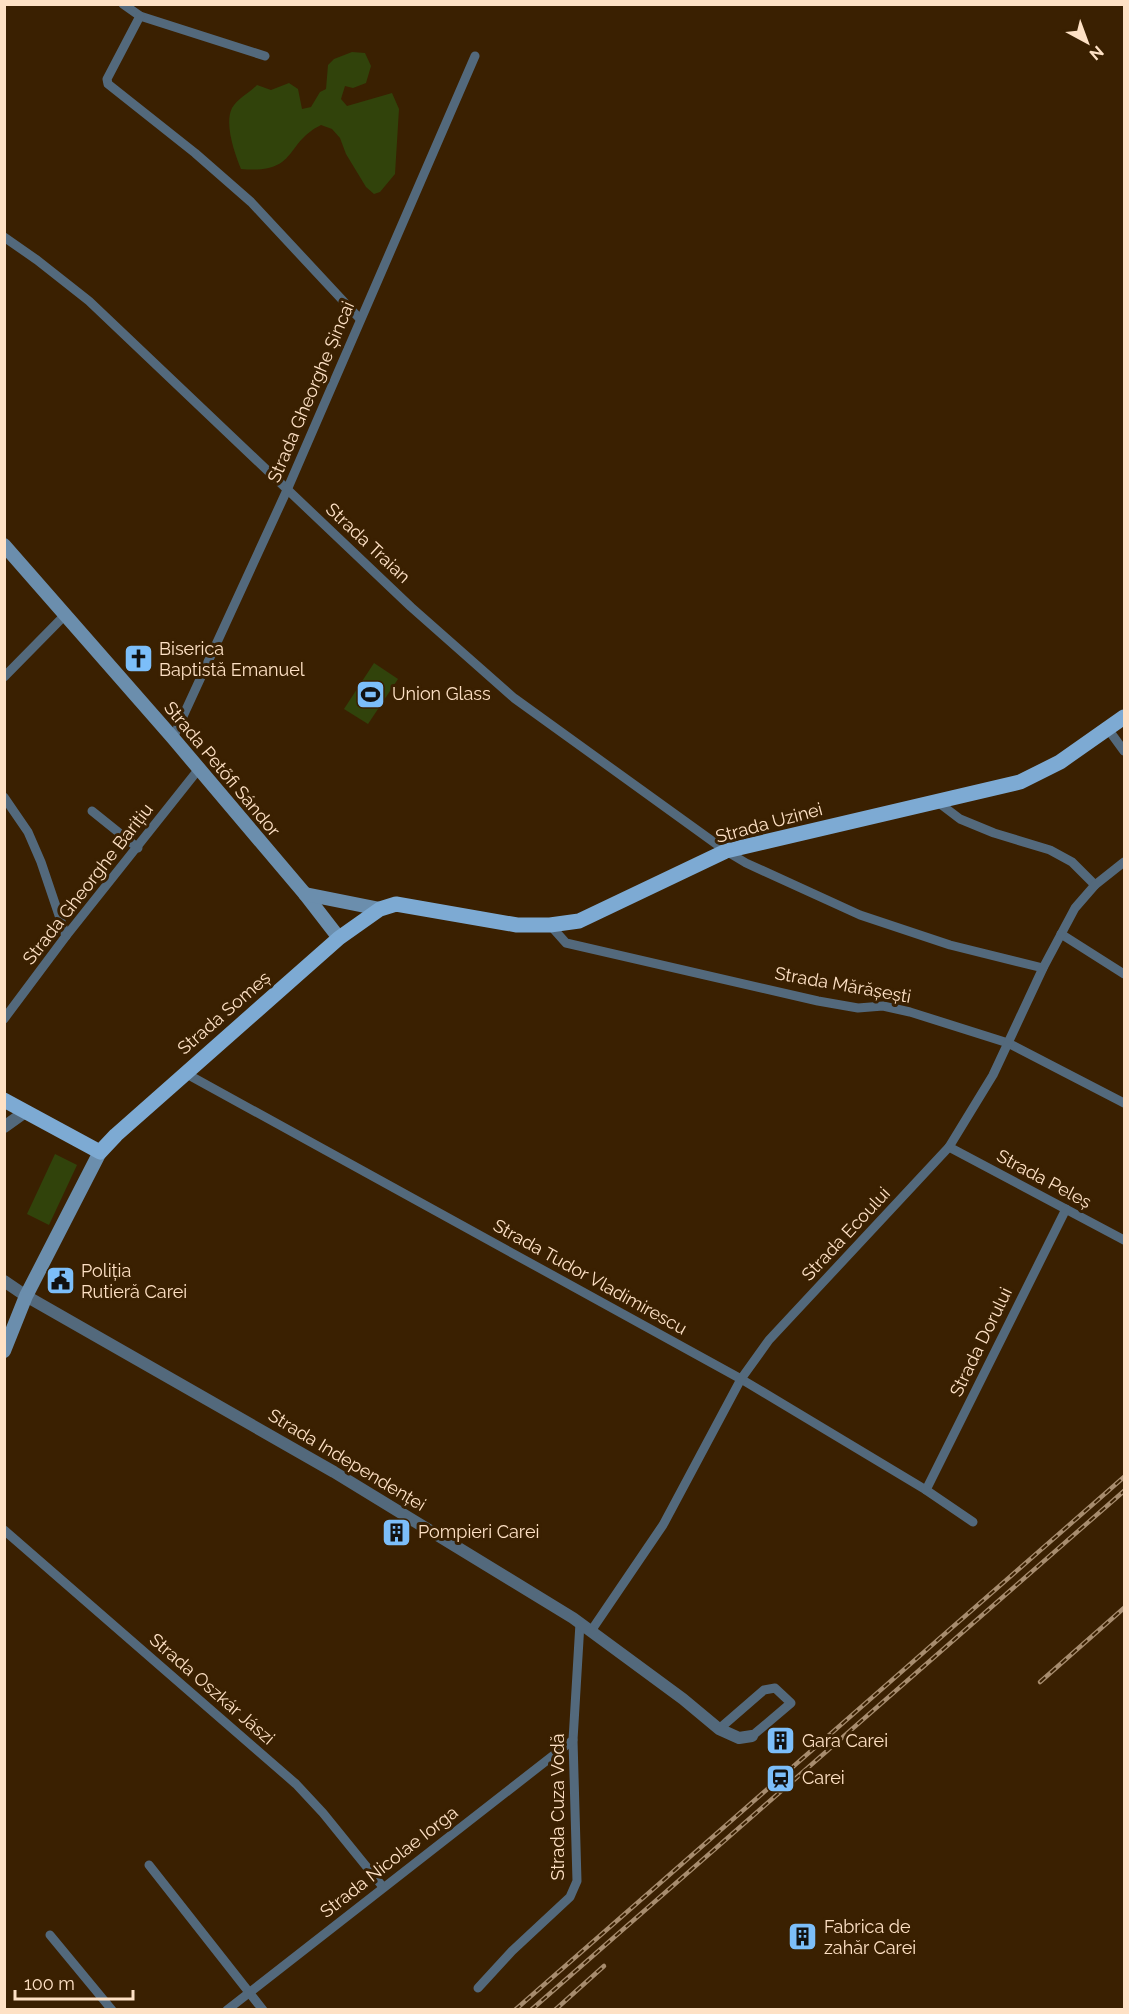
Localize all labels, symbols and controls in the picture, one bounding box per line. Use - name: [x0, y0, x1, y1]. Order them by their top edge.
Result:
- north arrow: [1057, 12, 1117, 72]
- text: N: [1086, 42, 1107, 64]
- street label: Strada Gheorghe Șincai: [263, 298, 358, 486]
- street label: Strada Traian: [322, 498, 415, 587]
- place label: Biserica Baptistă Emanuel: [159, 638, 305, 680]
- church icon: Biserica Baptistă Emanuel: [122, 643, 154, 675]
- sports icon: Union Glass: [355, 678, 387, 710]
- place label: Union Glass: [392, 683, 491, 704]
- street label: Strada Petőfi Sándor: [160, 697, 285, 841]
- street label: Strada Uzinei: [713, 798, 825, 847]
- street label: Strada Gheorghe Barițiu: [18, 799, 157, 968]
- street label: Strada Mărășești: [773, 962, 913, 1007]
- street label: Strada Someș: [173, 966, 275, 1059]
- street label: Strada Peleș: [993, 1145, 1095, 1212]
- street label: Strada Ecoului: [797, 1183, 894, 1285]
- street label: Strada Tudor Vladimirescu: [490, 1214, 691, 1339]
- place label: Poliția Rutieră Carei: [81, 1260, 187, 1302]
- public building icon: Poliția Rutieră Carei: [44, 1265, 76, 1297]
- street label: Strada Dorului: [945, 1284, 1016, 1400]
- street label: Strada Independenței: [265, 1404, 430, 1515]
- building icon: Pompieri Carei: [381, 1516, 413, 1548]
- place label: Pompieri Carei: [418, 1521, 539, 1542]
- street label: Strada Oszkár Jászi: [146, 1629, 279, 1749]
- building icon: Gara Carei: [765, 1725, 797, 1757]
- place label: Gara Carei: [802, 1730, 888, 1751]
- street label: Strada Cuza Vodă: [547, 1734, 568, 1880]
- station icon: Carei: [765, 1762, 797, 1794]
- place label: Carei: [802, 1767, 845, 1788]
- street label: Strada Nicolae Iorga: [316, 1801, 462, 1922]
- place label: Fabrica de zahăr Carei: [824, 1916, 916, 1958]
- building icon: Fabrica de zahăr Carei: [787, 1921, 819, 1953]
- scale bar: [15, 1963, 134, 2001]
- text: 100 m: [24, 1973, 75, 1994]

